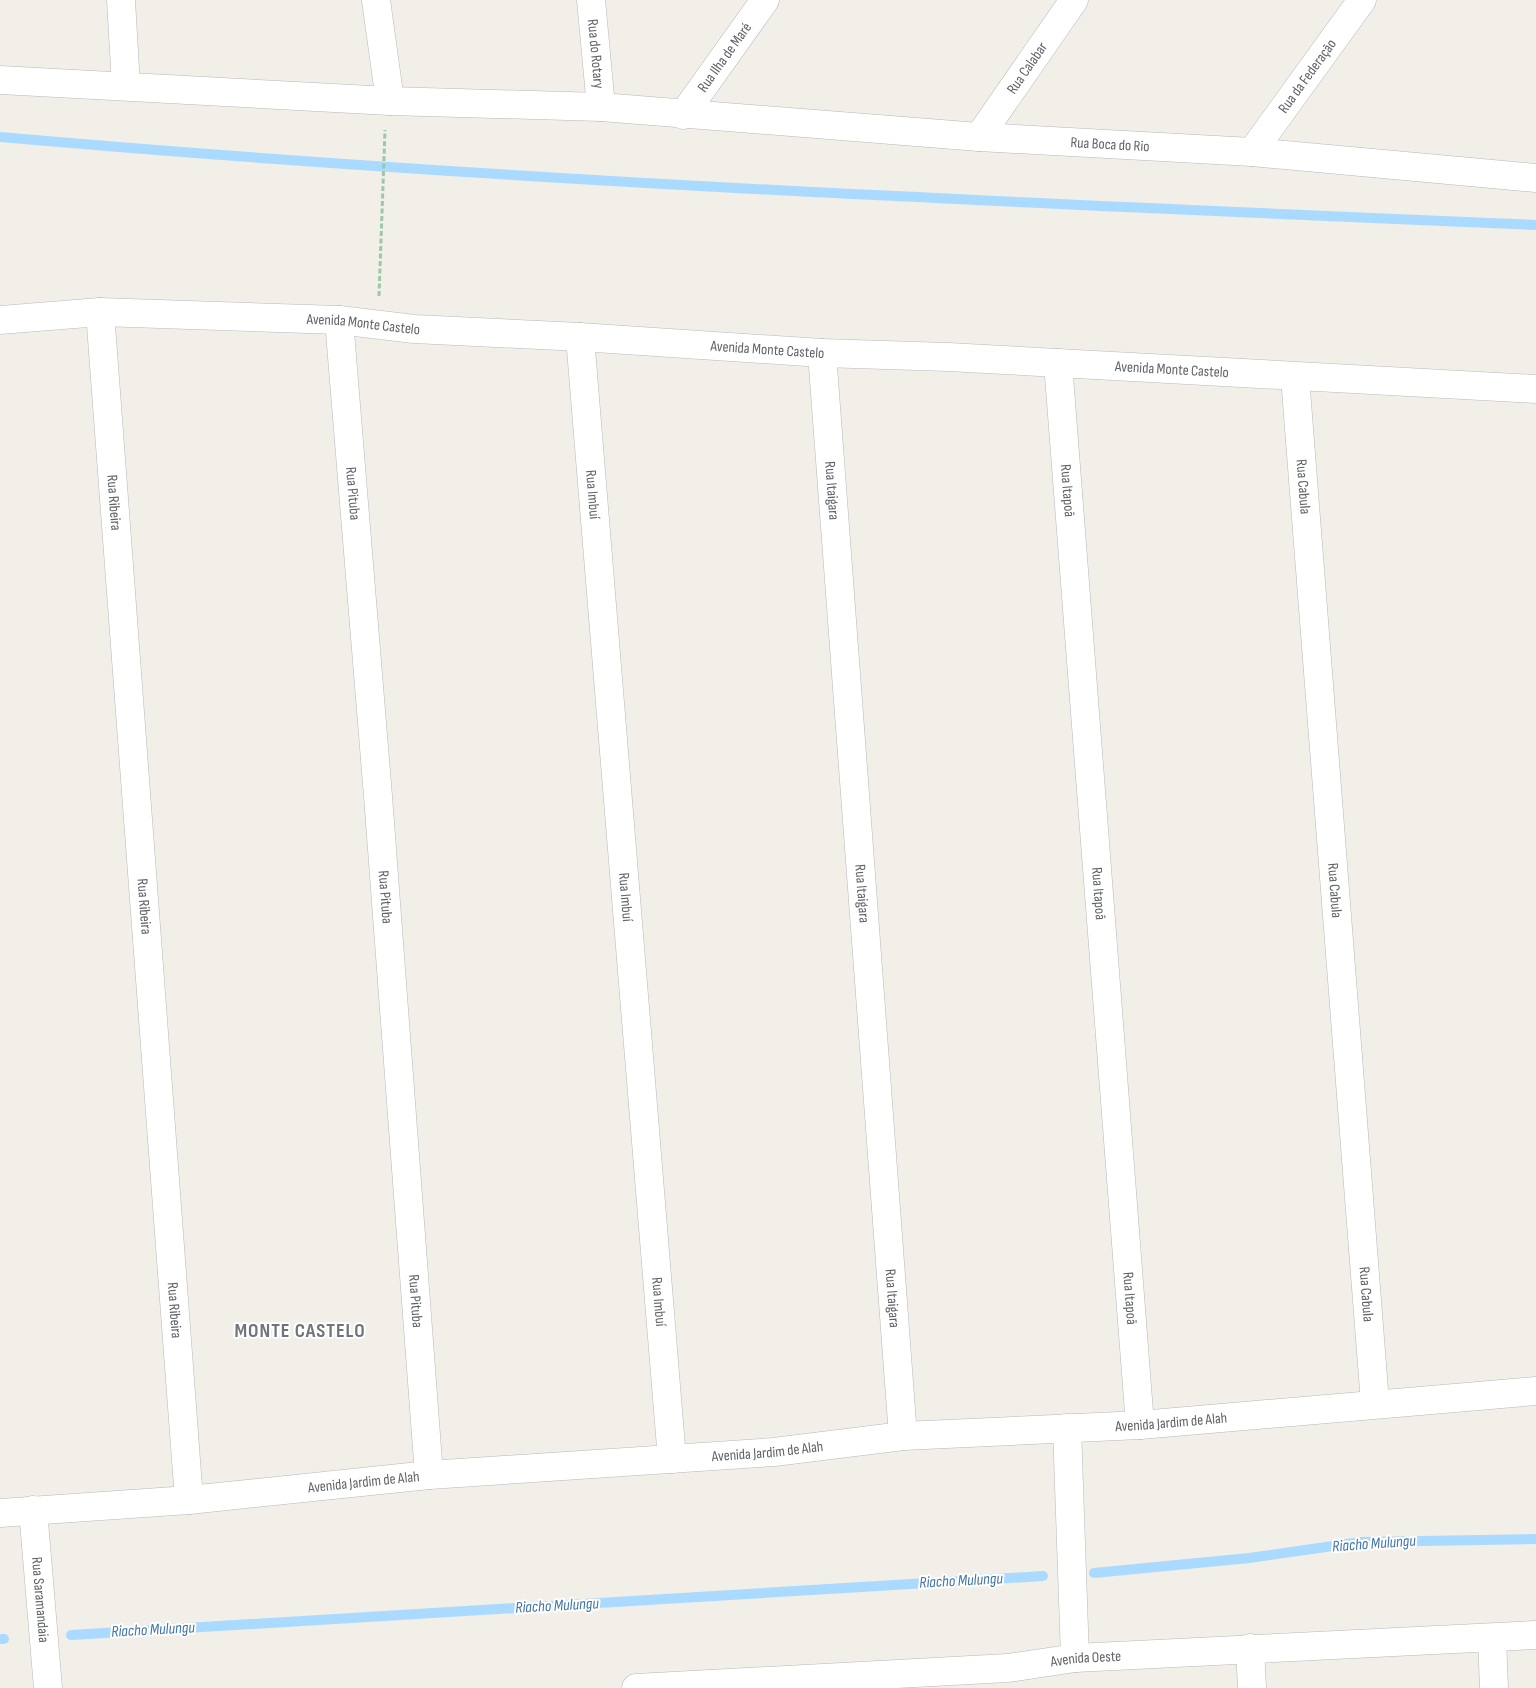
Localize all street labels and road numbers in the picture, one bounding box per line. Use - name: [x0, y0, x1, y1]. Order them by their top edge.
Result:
- street label: Rua do Rotary: [583, 18, 609, 90]
- street label: Rua Ilha de Maré: [693, 19, 756, 96]
- street label: Rua da Federação: [1274, 35, 1340, 117]
- street label: Rua Calabar: [1002, 38, 1052, 98]
- street label: Rua Boca do Rio: [1070, 133, 1150, 156]
- street label: Avenida Monte Castelo: [305, 309, 420, 339]
- street label: Avenida Monte Castelo: [709, 336, 825, 363]
- street label: Avenida Monte Castelo: [1113, 357, 1229, 382]
- street label: Rua Cabula: [1292, 458, 1315, 515]
- street label: Rua Itaigara: [821, 461, 844, 521]
- street label: Rua Itapoã: [1056, 463, 1079, 518]
- street label: Rua Pituba: [342, 466, 365, 521]
- street label: Rua Imbuí: [581, 469, 604, 520]
- street label: Rua Ribeira: [103, 474, 126, 531]
- street label: Rua Cabula: [1323, 862, 1347, 919]
- street label: Rua Itaigara: [851, 863, 874, 924]
- street label: Rua Itapoã: [1087, 866, 1110, 921]
- street label: Rua Pituba: [374, 870, 397, 925]
- street label: Rua Imbuí: [614, 872, 637, 923]
- street label: Rua Ribeira: [133, 878, 156, 935]
- street label: Rua Cabula: [1355, 1266, 1378, 1323]
- street label: Rua Itaigara: [881, 1268, 904, 1329]
- street label: Rua Itapoã: [1119, 1271, 1142, 1326]
- street label: Rua Pituba: [404, 1274, 427, 1329]
- street label: Rua Imbuí: [648, 1276, 671, 1327]
- street label: Rua Ribeira: [163, 1282, 186, 1339]
- street label: Avenida Jardim de Alah: [1114, 1408, 1228, 1436]
- street label: Avenida Jardim de Alah: [710, 1436, 824, 1466]
- street label: Avenida Jardim de Alah: [306, 1467, 420, 1497]
- street label: Rua Saramandaia: [27, 1556, 54, 1644]
- street label: Avenida Oeste: [1048, 1646, 1122, 1671]

